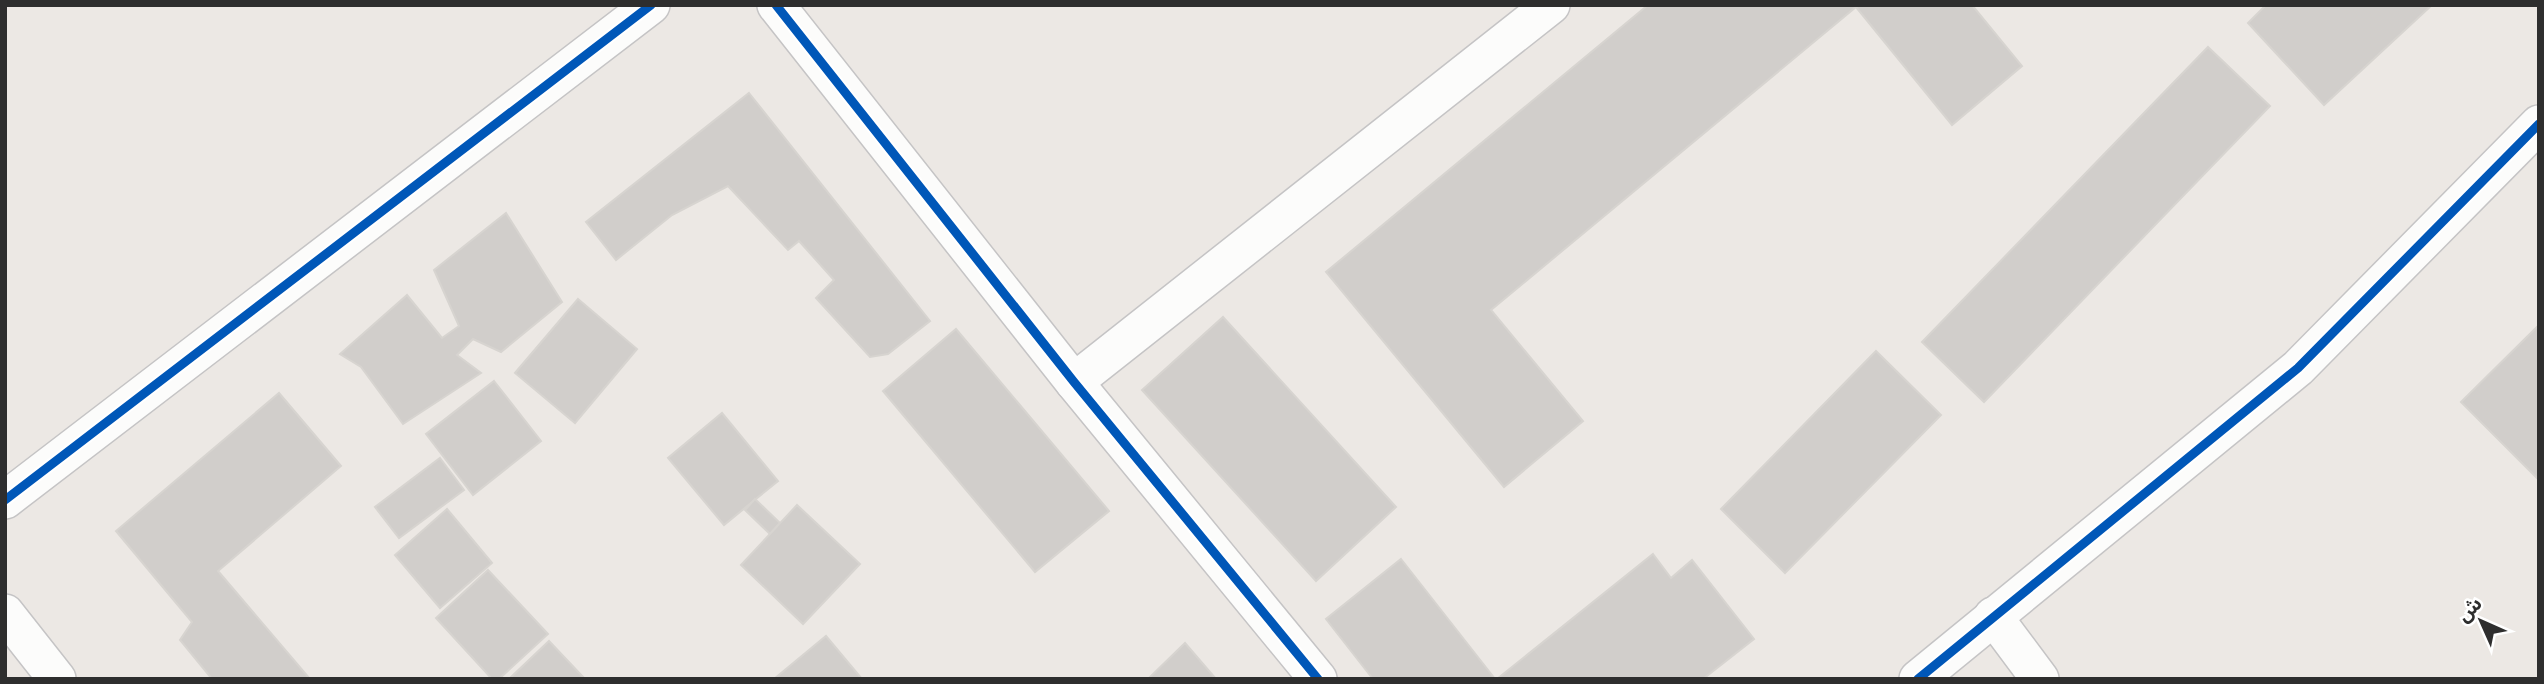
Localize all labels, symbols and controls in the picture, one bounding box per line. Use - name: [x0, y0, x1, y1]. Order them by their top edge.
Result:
- north arrow: [2446, 586, 2516, 656]
- text: ش: [2452, 592, 2487, 627]

